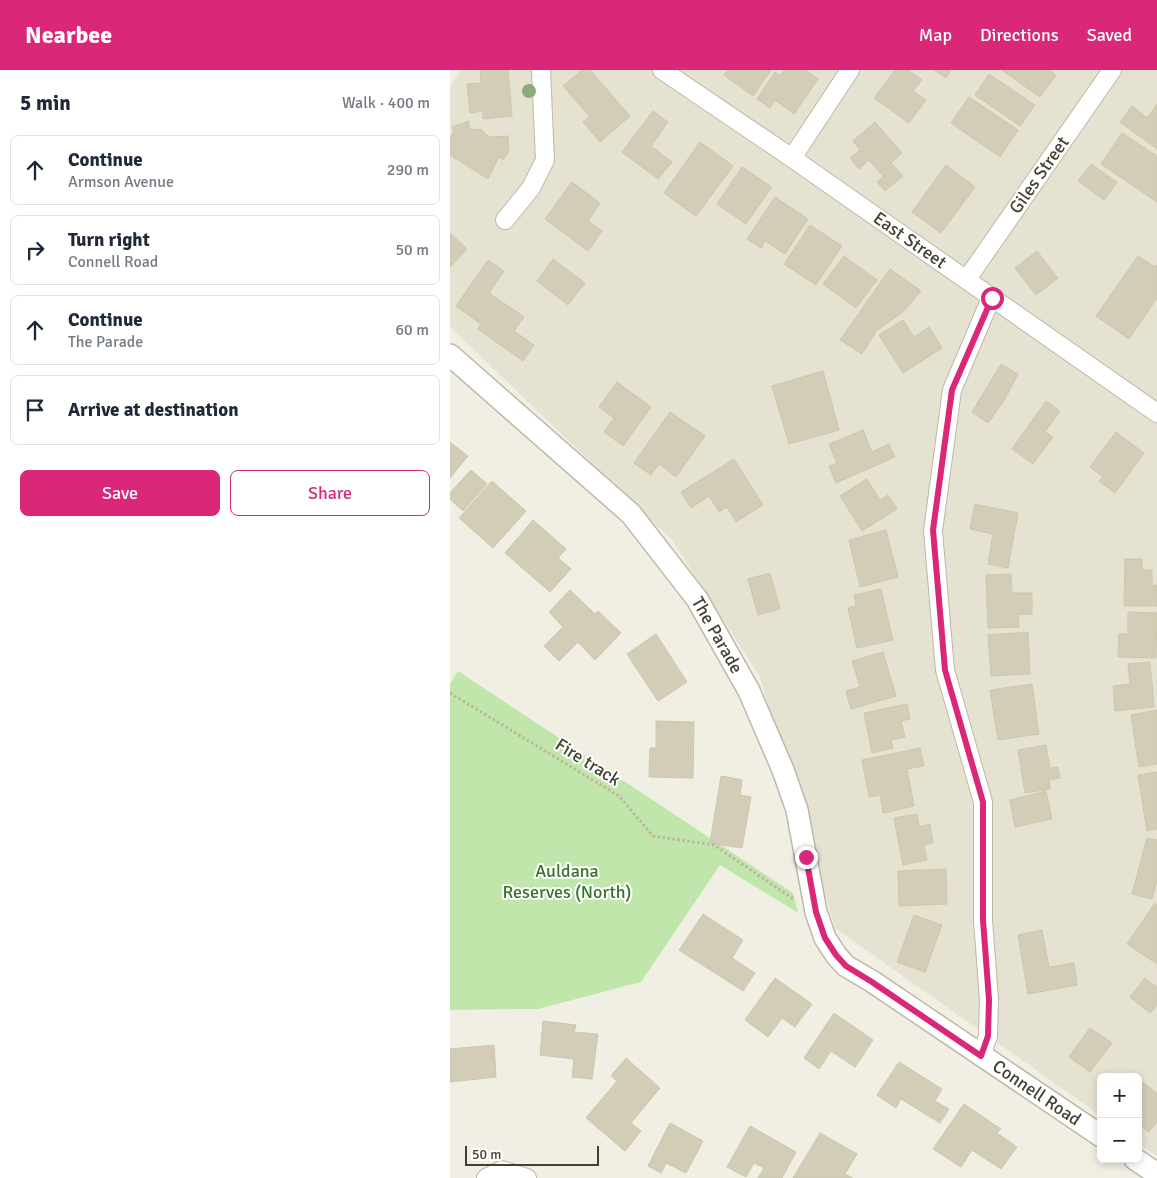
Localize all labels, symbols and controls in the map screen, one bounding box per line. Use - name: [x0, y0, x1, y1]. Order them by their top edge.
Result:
- text: Nearbee: [25, 20, 112, 50]
- text: Map: [919, 24, 952, 46]
- text: Directions: [980, 24, 1059, 46]
- text: Saved: [1087, 24, 1132, 46]
- text: 5 min: [20, 90, 71, 116]
- text: Walk · 400 m: [342, 93, 430, 113]
- street label: Giles Street: [1004, 132, 1074, 218]
- text: Continue: [68, 148, 143, 172]
- icon: ahead: [21, 156, 49, 184]
- text: 290 m: [387, 160, 429, 180]
- text: Armson Avenue: [68, 172, 174, 192]
- street label: East Street: [869, 207, 951, 273]
- text: Turn right: [68, 228, 150, 252]
- icon: right: [21, 236, 49, 264]
- text: 50 m: [395, 240, 429, 260]
- text: Connell Road: [68, 252, 158, 272]
- route start: [981, 287, 1004, 310]
- text: Continue: [68, 308, 143, 332]
- icon: ahead: [21, 316, 49, 344]
- text: 60 m: [395, 320, 429, 340]
- text: The Parade: [68, 332, 143, 352]
- icon: arrive: [21, 396, 49, 424]
- text: Arrive at destination: [68, 398, 239, 422]
- button: Save: [20, 470, 220, 516]
- button: Share: [230, 470, 430, 516]
- street label: The Parade: [687, 593, 748, 677]
- street label: Fire track: [551, 733, 625, 791]
- route end: [795, 846, 818, 869]
- park label: Auldana Reserves (North): [502, 860, 632, 903]
- street label: Connell Road: [988, 1055, 1085, 1130]
- map controls: [1097, 1073, 1142, 1163]
- button: +: [1097, 1073, 1142, 1118]
- button: −: [1097, 1118, 1142, 1163]
- scale bar: [465, 1143, 599, 1166]
- text: 50 m: [472, 1146, 501, 1163]

